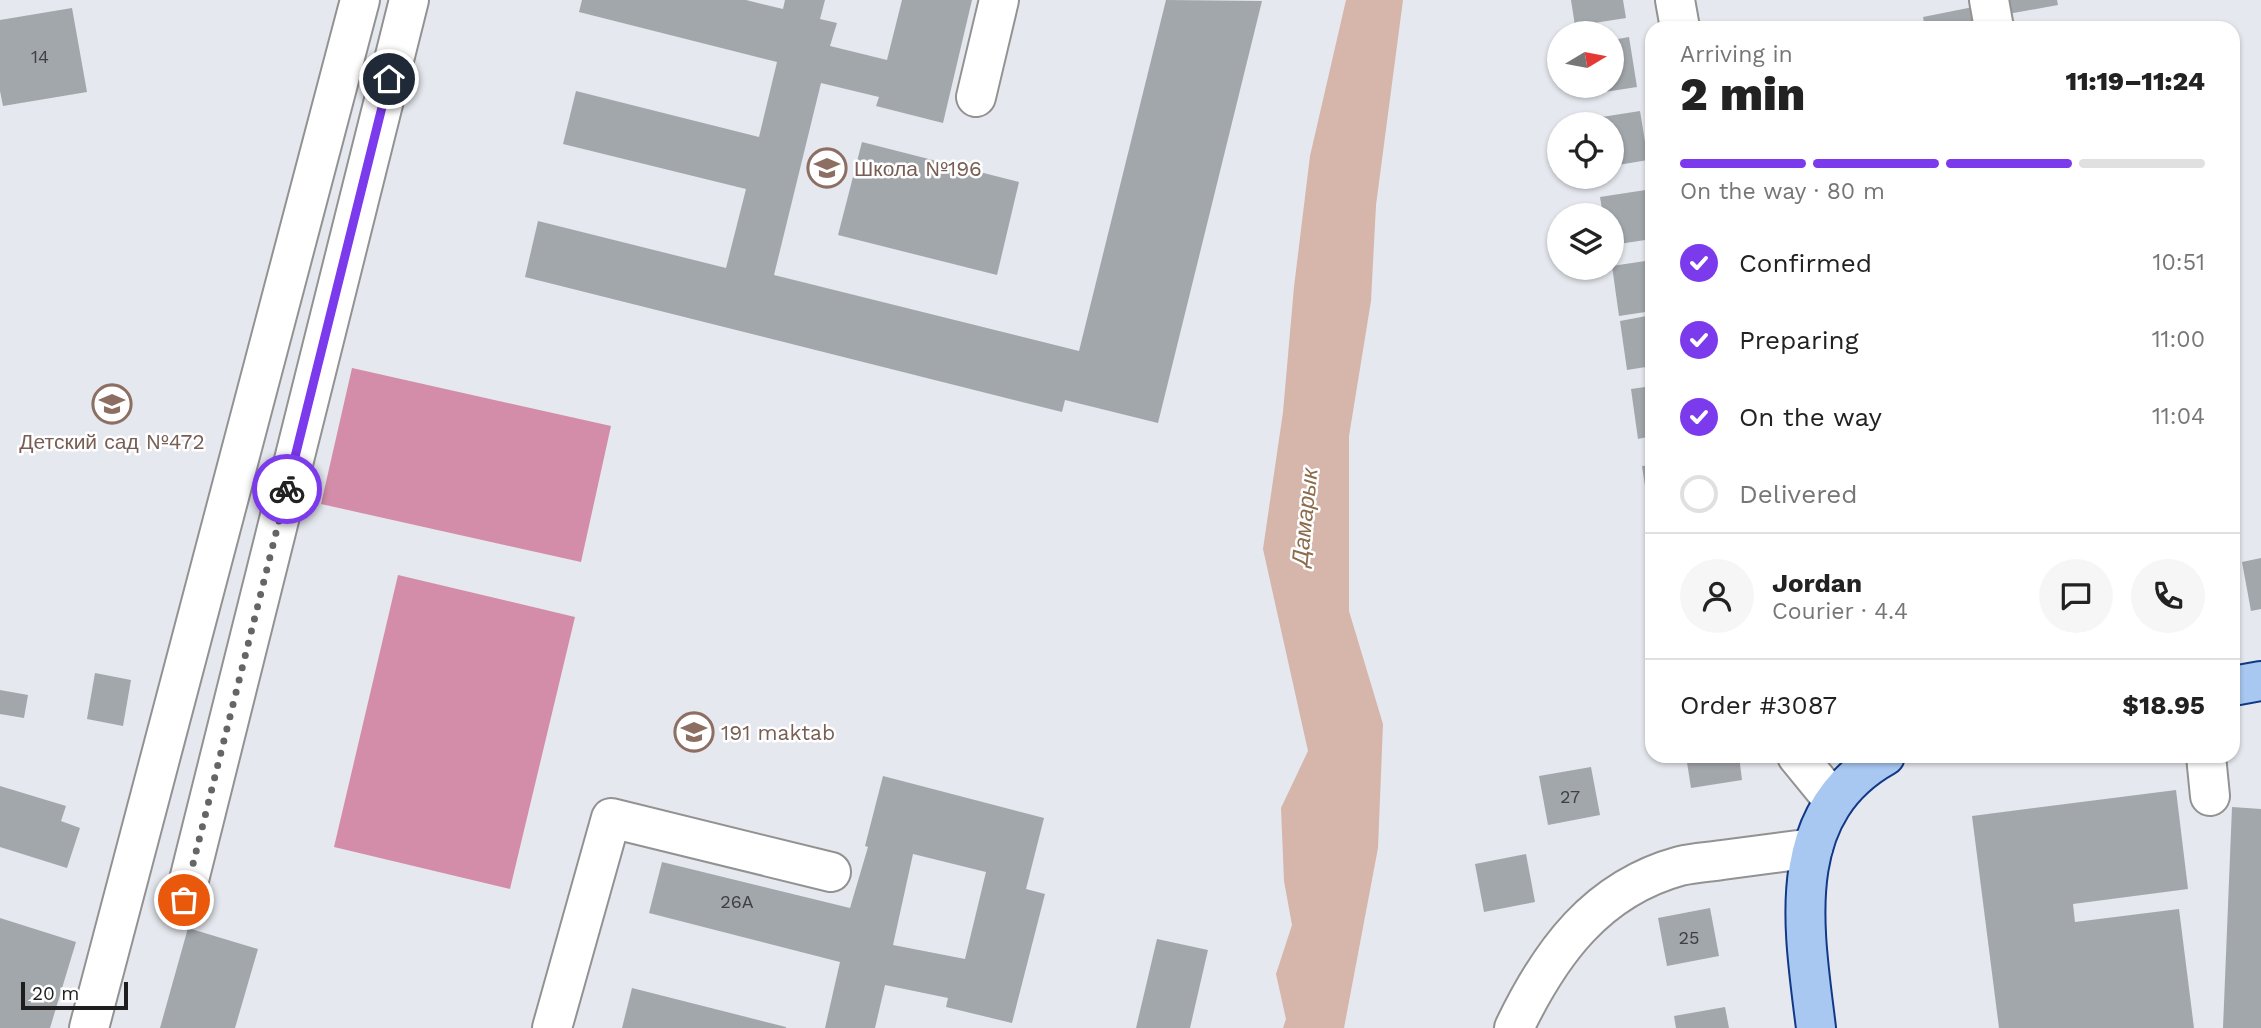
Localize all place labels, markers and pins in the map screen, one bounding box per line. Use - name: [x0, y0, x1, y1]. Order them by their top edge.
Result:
- pin: [359, 49, 419, 109]
- school or university icon: Школа №196: [806, 147, 848, 189]
- place label: Школа №196: [854, 156, 982, 181]
- school or university icon: Детский сад №472: [91, 383, 133, 425]
- place label: Детский сад №472: [19, 429, 205, 454]
- school or university icon: 191 maktab: [673, 711, 715, 753]
- place label: 191 maktab: [721, 720, 835, 745]
- pin: [154, 870, 214, 930]

